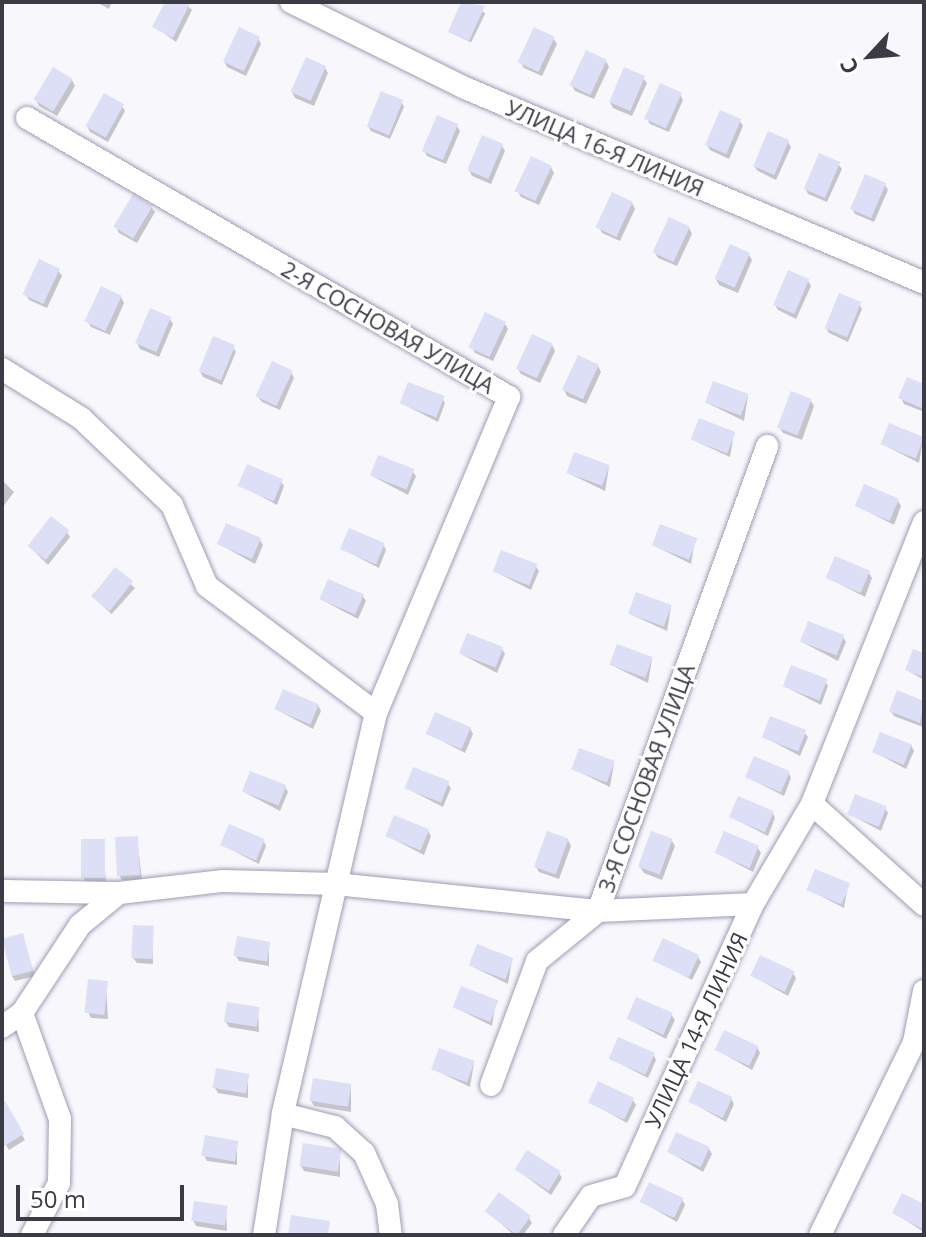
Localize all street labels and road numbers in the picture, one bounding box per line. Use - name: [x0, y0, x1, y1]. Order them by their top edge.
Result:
- street label: УЛИЦА 16-Я ЛИНИЯ: [502, 94, 708, 202]
- street label: 2-Я СОСНОВАЯ УЛИЦА: [277, 255, 499, 399]
- street label: 3-Я СОСНОВАЯ УЛИЦА: [592, 660, 700, 896]
- street label: УЛИЦА 14-Я ЛИНИЯ: [639, 928, 753, 1132]

